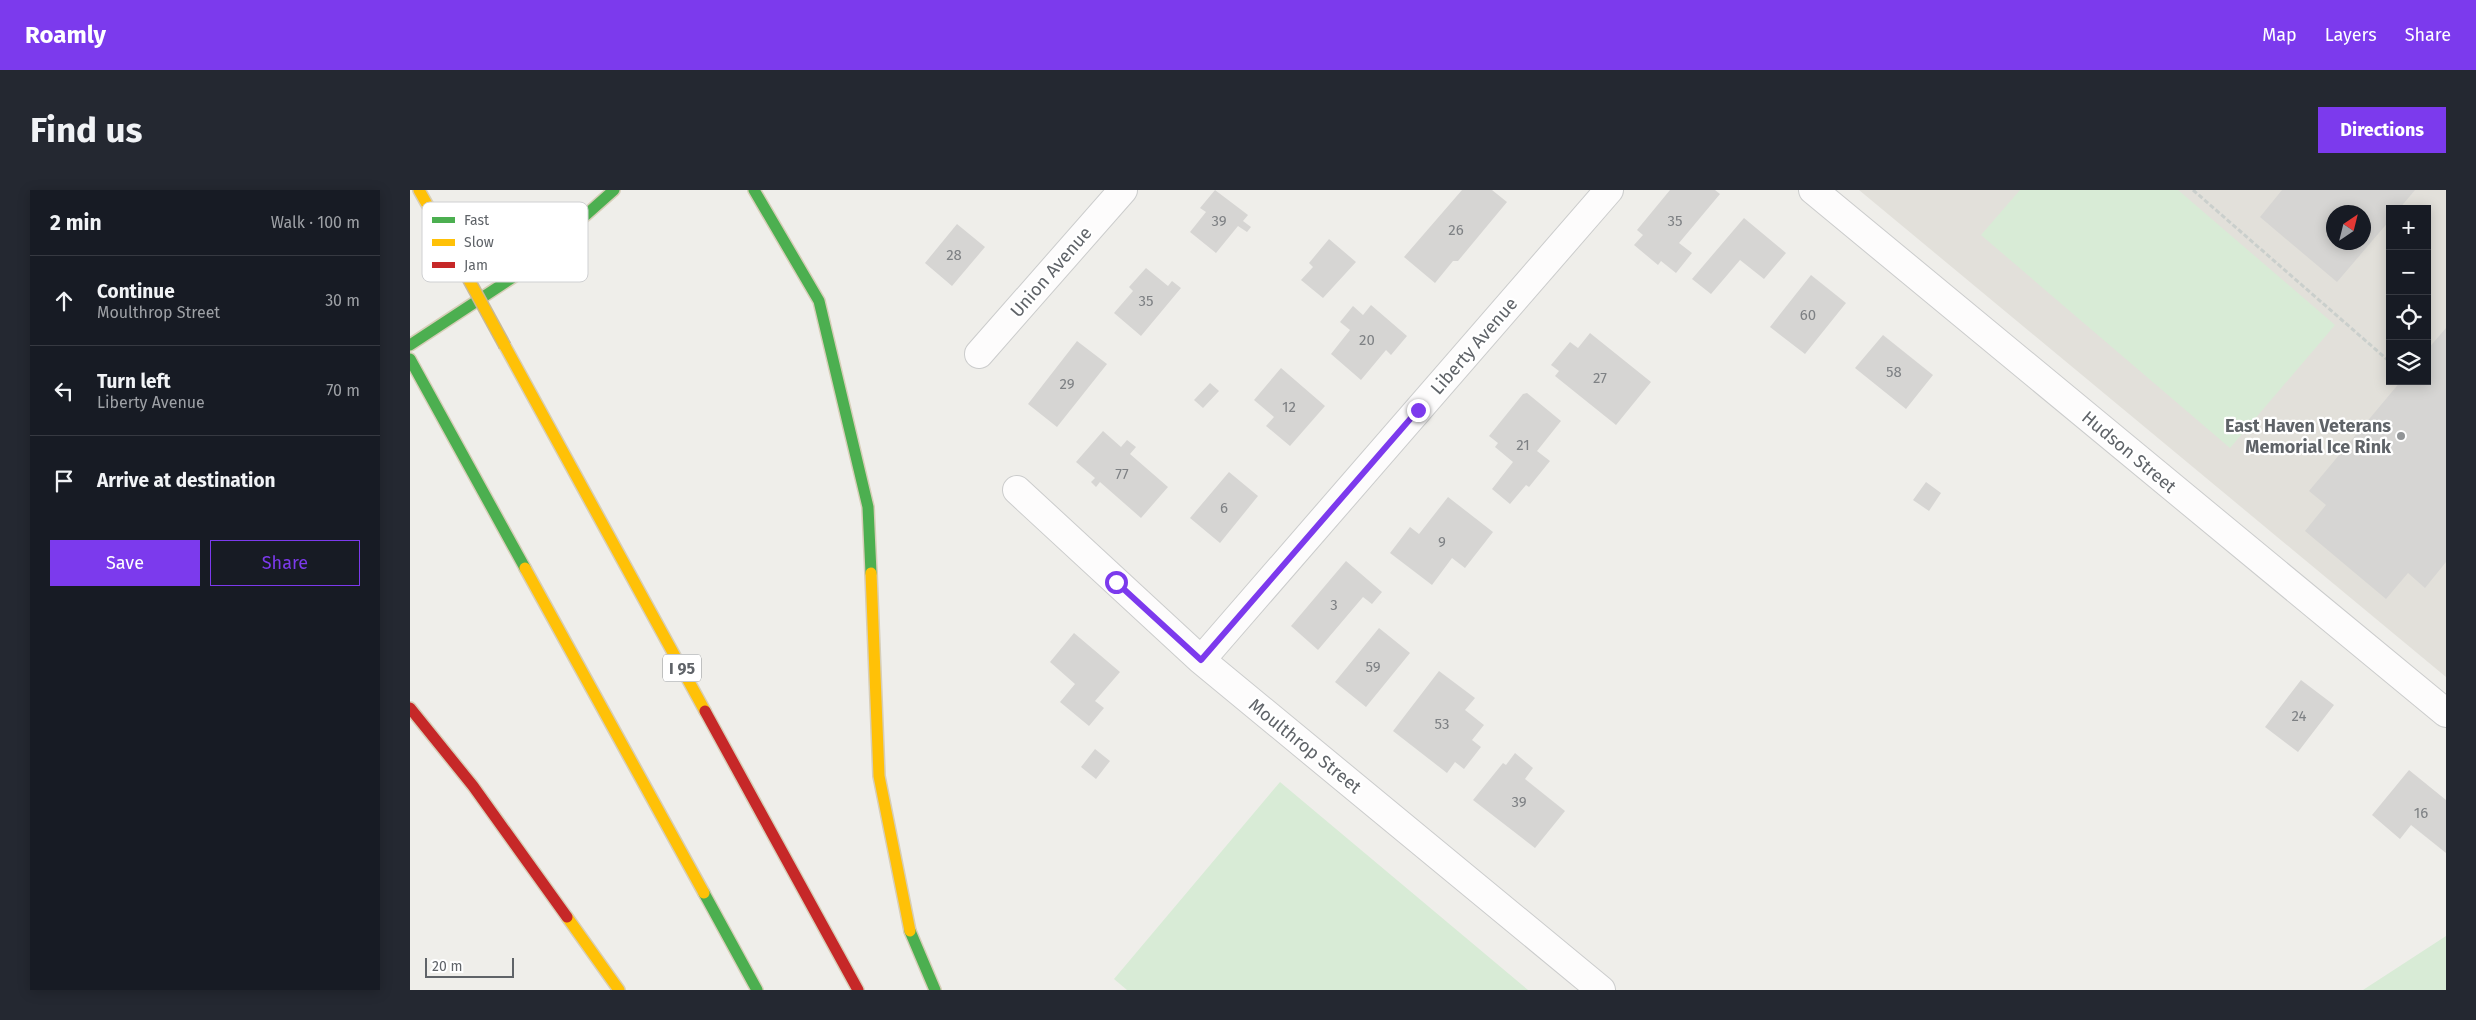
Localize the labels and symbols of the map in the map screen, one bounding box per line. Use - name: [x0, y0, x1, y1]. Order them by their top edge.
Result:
- legend: [422, 202, 588, 282]
- north arrow: [2326, 205, 2371, 250]
- text: Fast: [464, 212, 490, 229]
- house number: 39: [1211, 212, 1227, 230]
- house number: 35: [1667, 212, 1683, 230]
- house number: 26: [1448, 221, 1464, 239]
- street label: Union Avenue: [1006, 222, 1096, 322]
- text: Slow: [464, 234, 494, 251]
- house number: 28: [946, 246, 962, 264]
- text: Jam: [464, 257, 488, 274]
- house number: 35: [1138, 292, 1154, 310]
- street label: Liberty Avenue: [1426, 293, 1522, 399]
- house number: 60: [1800, 306, 1816, 324]
- house number: 20: [1359, 331, 1375, 349]
- house number: 58: [1886, 363, 1902, 381]
- house number: 27: [1593, 369, 1607, 387]
- house number: 29: [1059, 375, 1075, 393]
- house number: 12: [1282, 398, 1296, 416]
- route end: [1407, 399, 1430, 422]
- street label: Hudson Street: [2077, 406, 2181, 498]
- place label: East Haven Veterans Memorial Ice Rink: [2225, 415, 2392, 458]
- marker: East Haven Veterans Memorial Ice Rink: [2395, 430, 2407, 442]
- house number: 21: [1516, 436, 1530, 454]
- house number: 77: [1115, 465, 1129, 483]
- house number: 6: [1220, 499, 1228, 517]
- house number: 9: [1438, 533, 1446, 551]
- route start: [1105, 571, 1128, 594]
- house number: 3: [1330, 596, 1338, 614]
- road number: I 95: [663, 654, 701, 682]
- house number: 59: [1365, 658, 1381, 676]
- street label: Moulthrop Street: [1244, 694, 1366, 798]
- house number: 24: [2291, 707, 2307, 725]
- house number: 53: [1435, 715, 1449, 733]
- house number: 39: [1511, 793, 1527, 811]
- house number: 16: [2414, 804, 2428, 822]
- scale bar: [425, 955, 514, 978]

